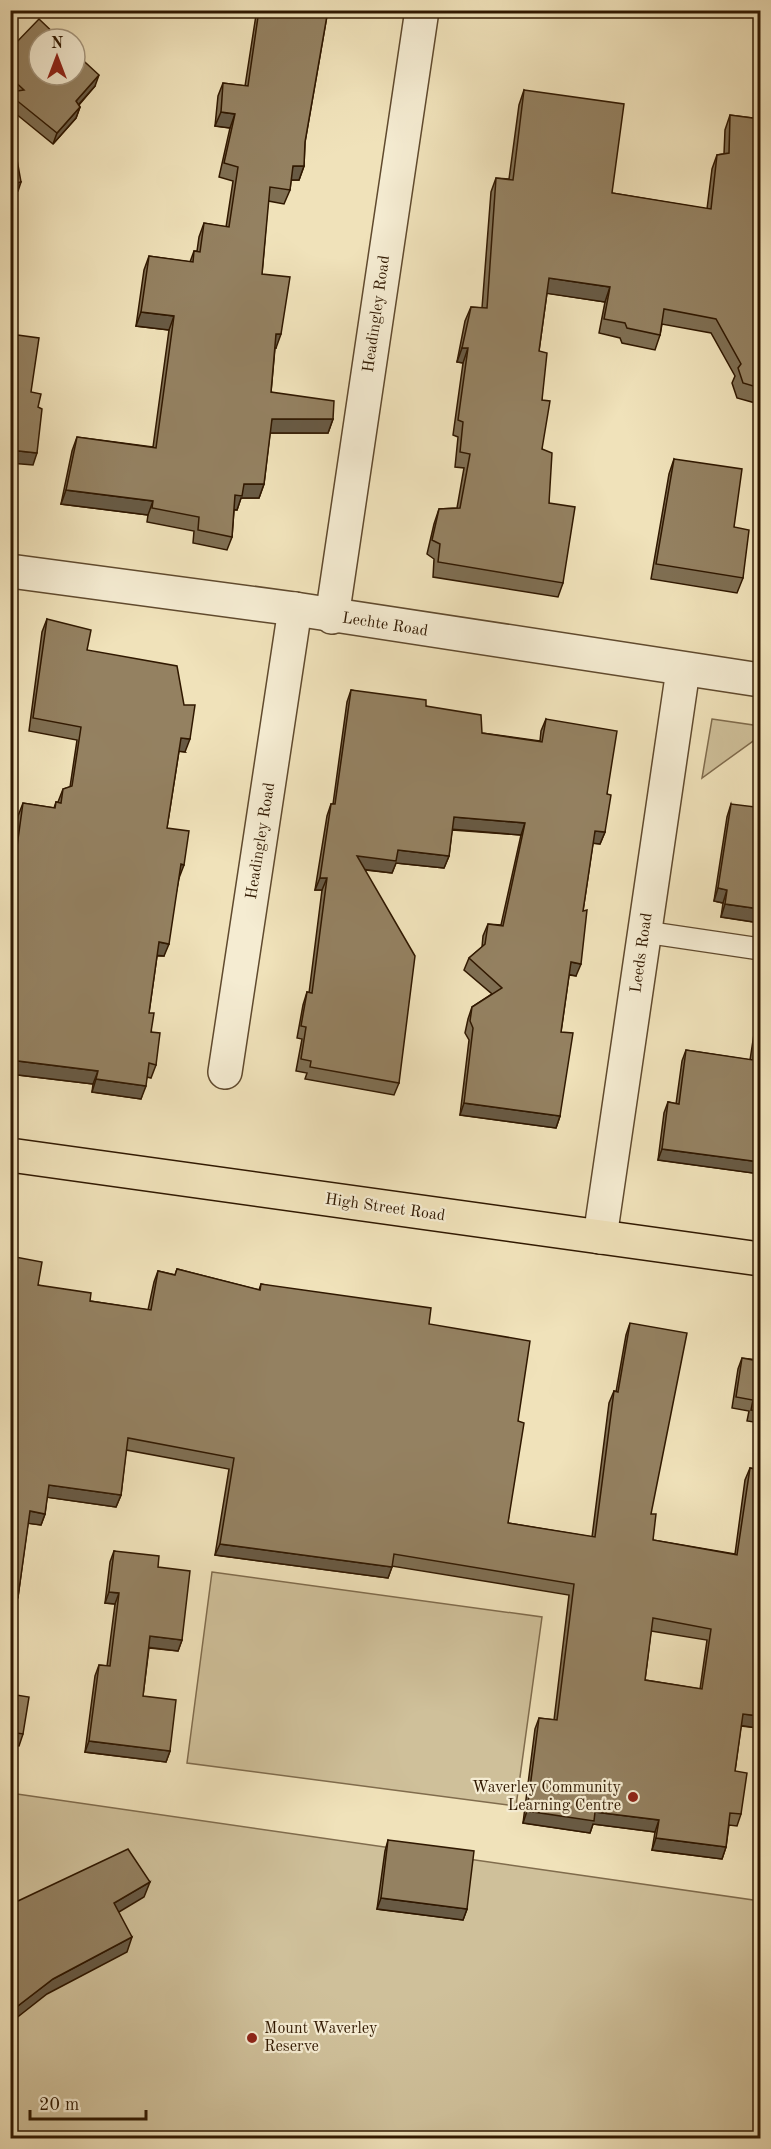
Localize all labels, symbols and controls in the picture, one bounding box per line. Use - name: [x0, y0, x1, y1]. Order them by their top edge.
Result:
- north arrow: [27, 27, 87, 87]
- text: N: [51, 36, 64, 52]
- street label: Headingley Road: [361, 254, 393, 374]
- street label: Lechte Road: [341, 610, 429, 640]
- street label: Headingley Road: [244, 781, 278, 901]
- street label: Leeds Road: [628, 912, 656, 994]
- street label: High Street Road: [324, 1192, 446, 1224]
- place label: Waverley Community Learning Centre: [472, 1780, 622, 1814]
- marker: Waverley Community Learning Centre: [626, 1790, 640, 1804]
- place label: Mount Waverley Reserve: [264, 2021, 378, 2055]
- marker: Mount Waverley Reserve: [245, 2031, 259, 2045]
- scale bar: [30, 2083, 146, 2121]
- text: 20 m: [39, 2096, 79, 2114]

